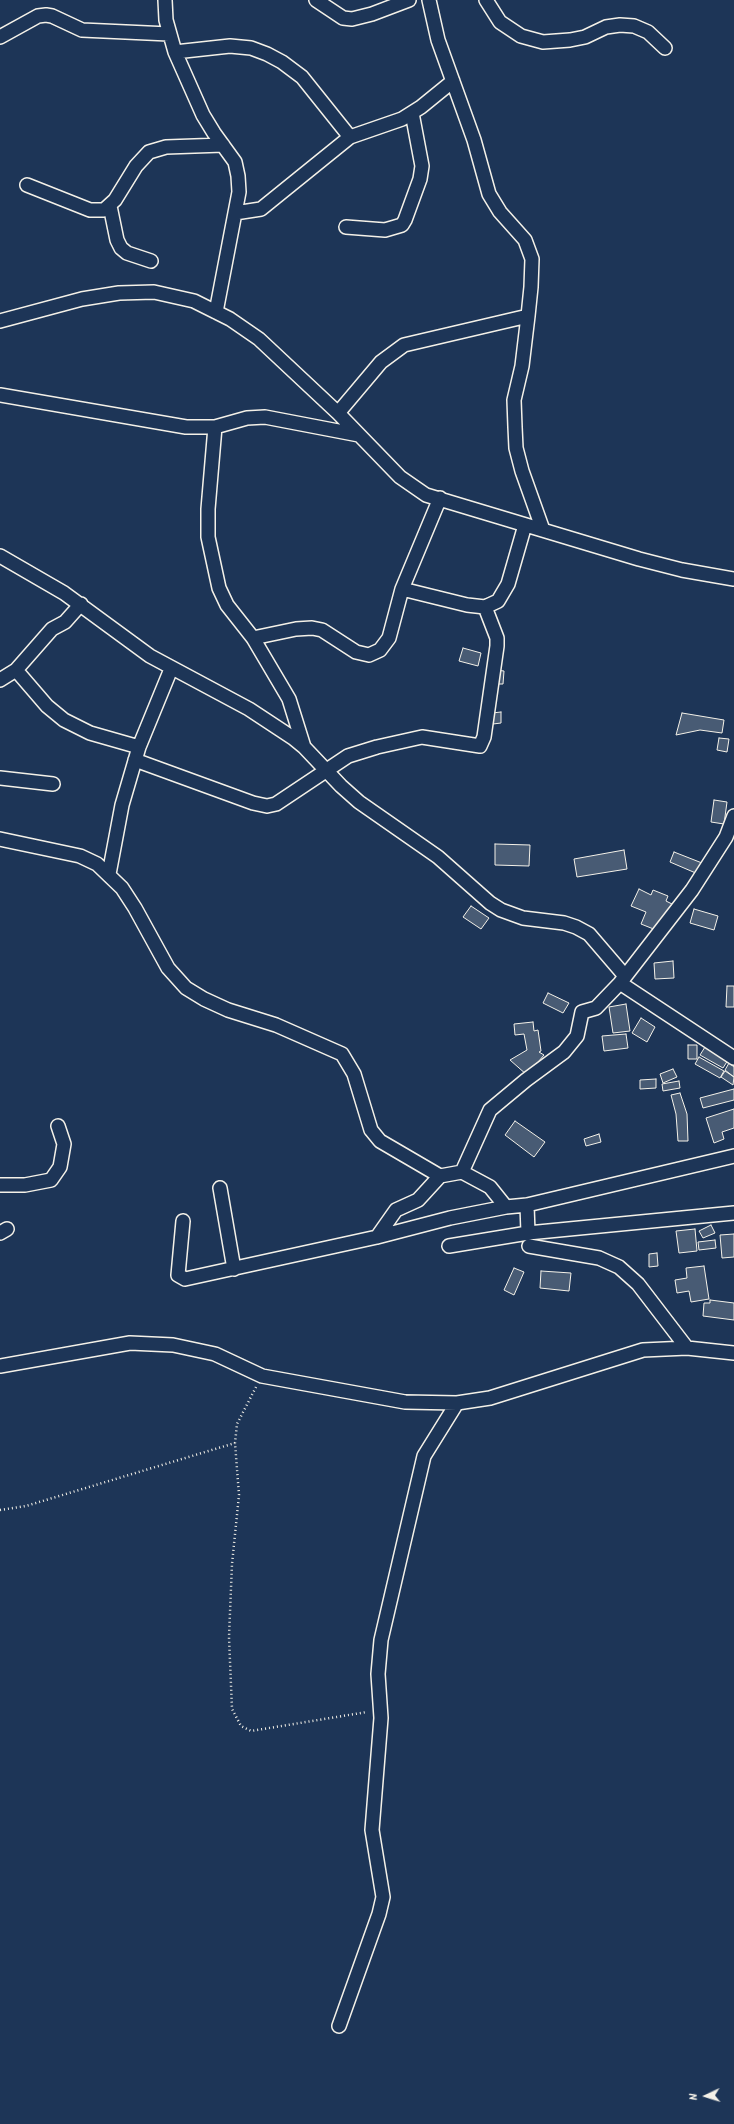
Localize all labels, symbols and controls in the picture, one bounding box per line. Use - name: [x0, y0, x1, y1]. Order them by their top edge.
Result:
- north arrow: [686, 2076, 726, 2116]
- text: N: [685, 2093, 703, 2101]

